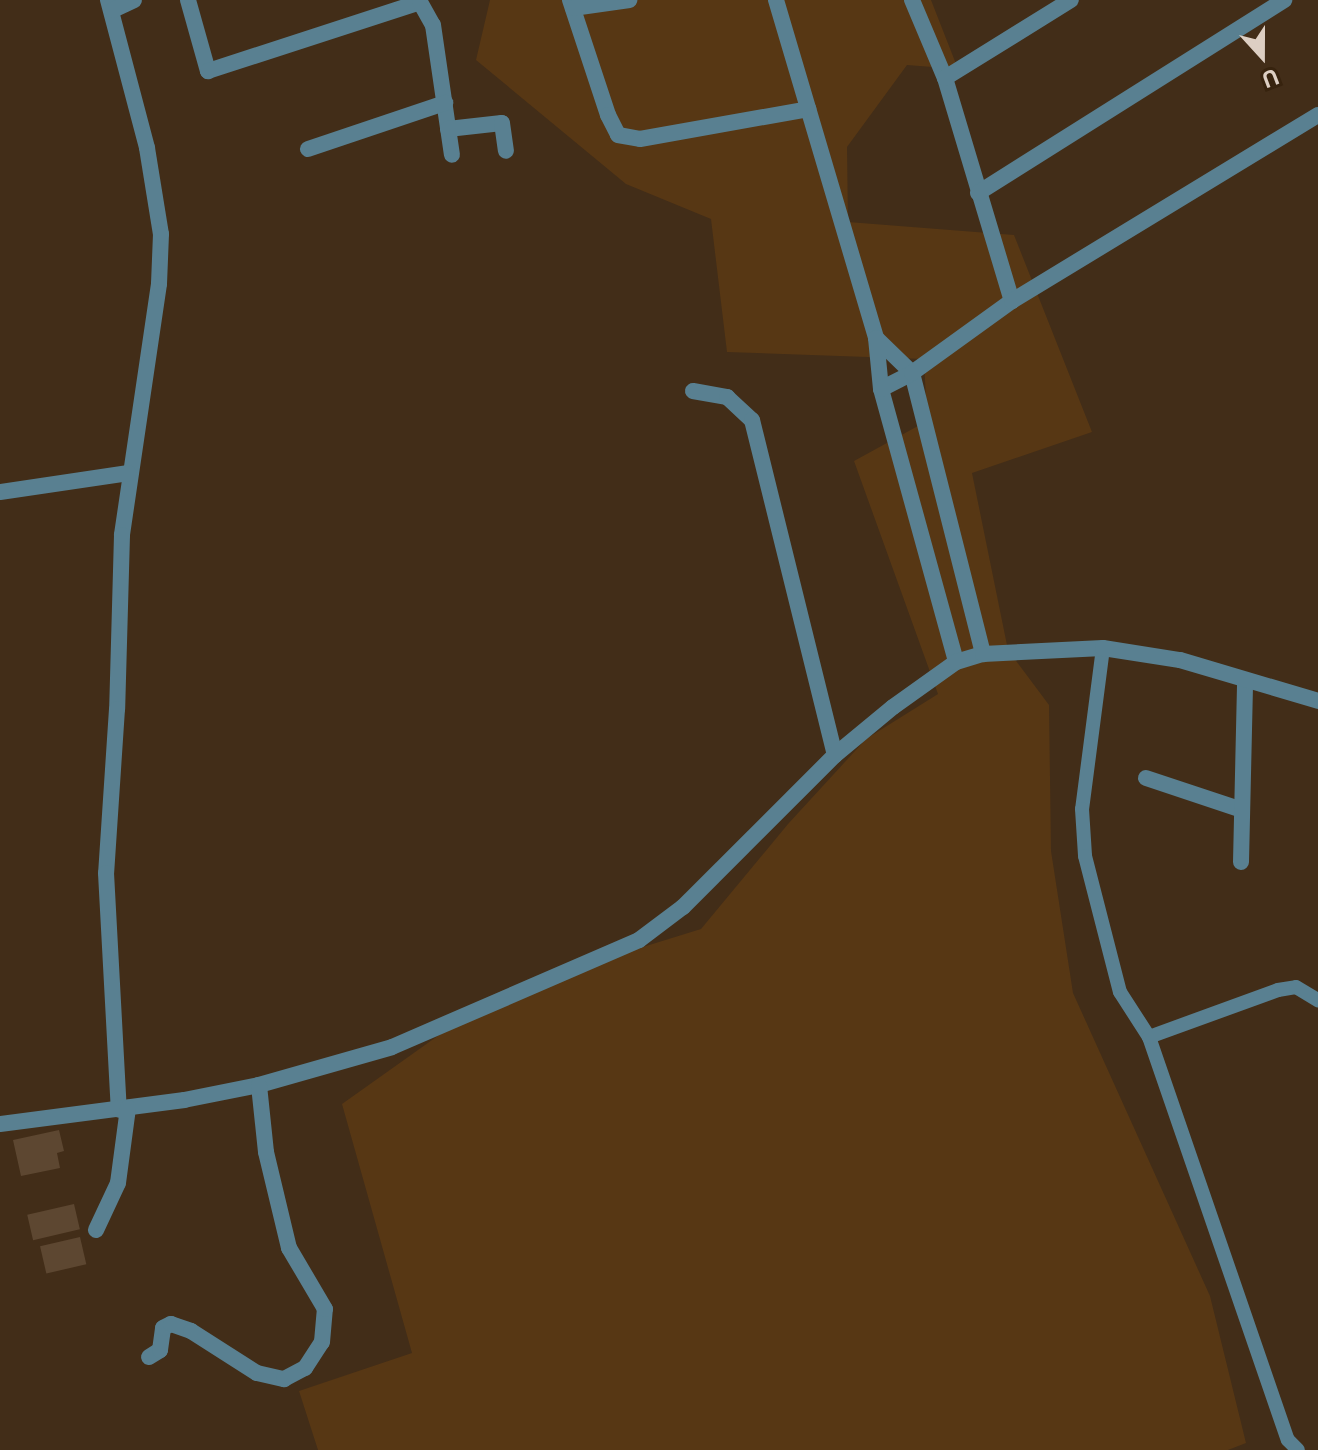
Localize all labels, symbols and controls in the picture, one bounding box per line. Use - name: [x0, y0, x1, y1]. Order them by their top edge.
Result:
- north arrow: [1222, 16, 1302, 96]
- text: U: [1259, 63, 1283, 93]

